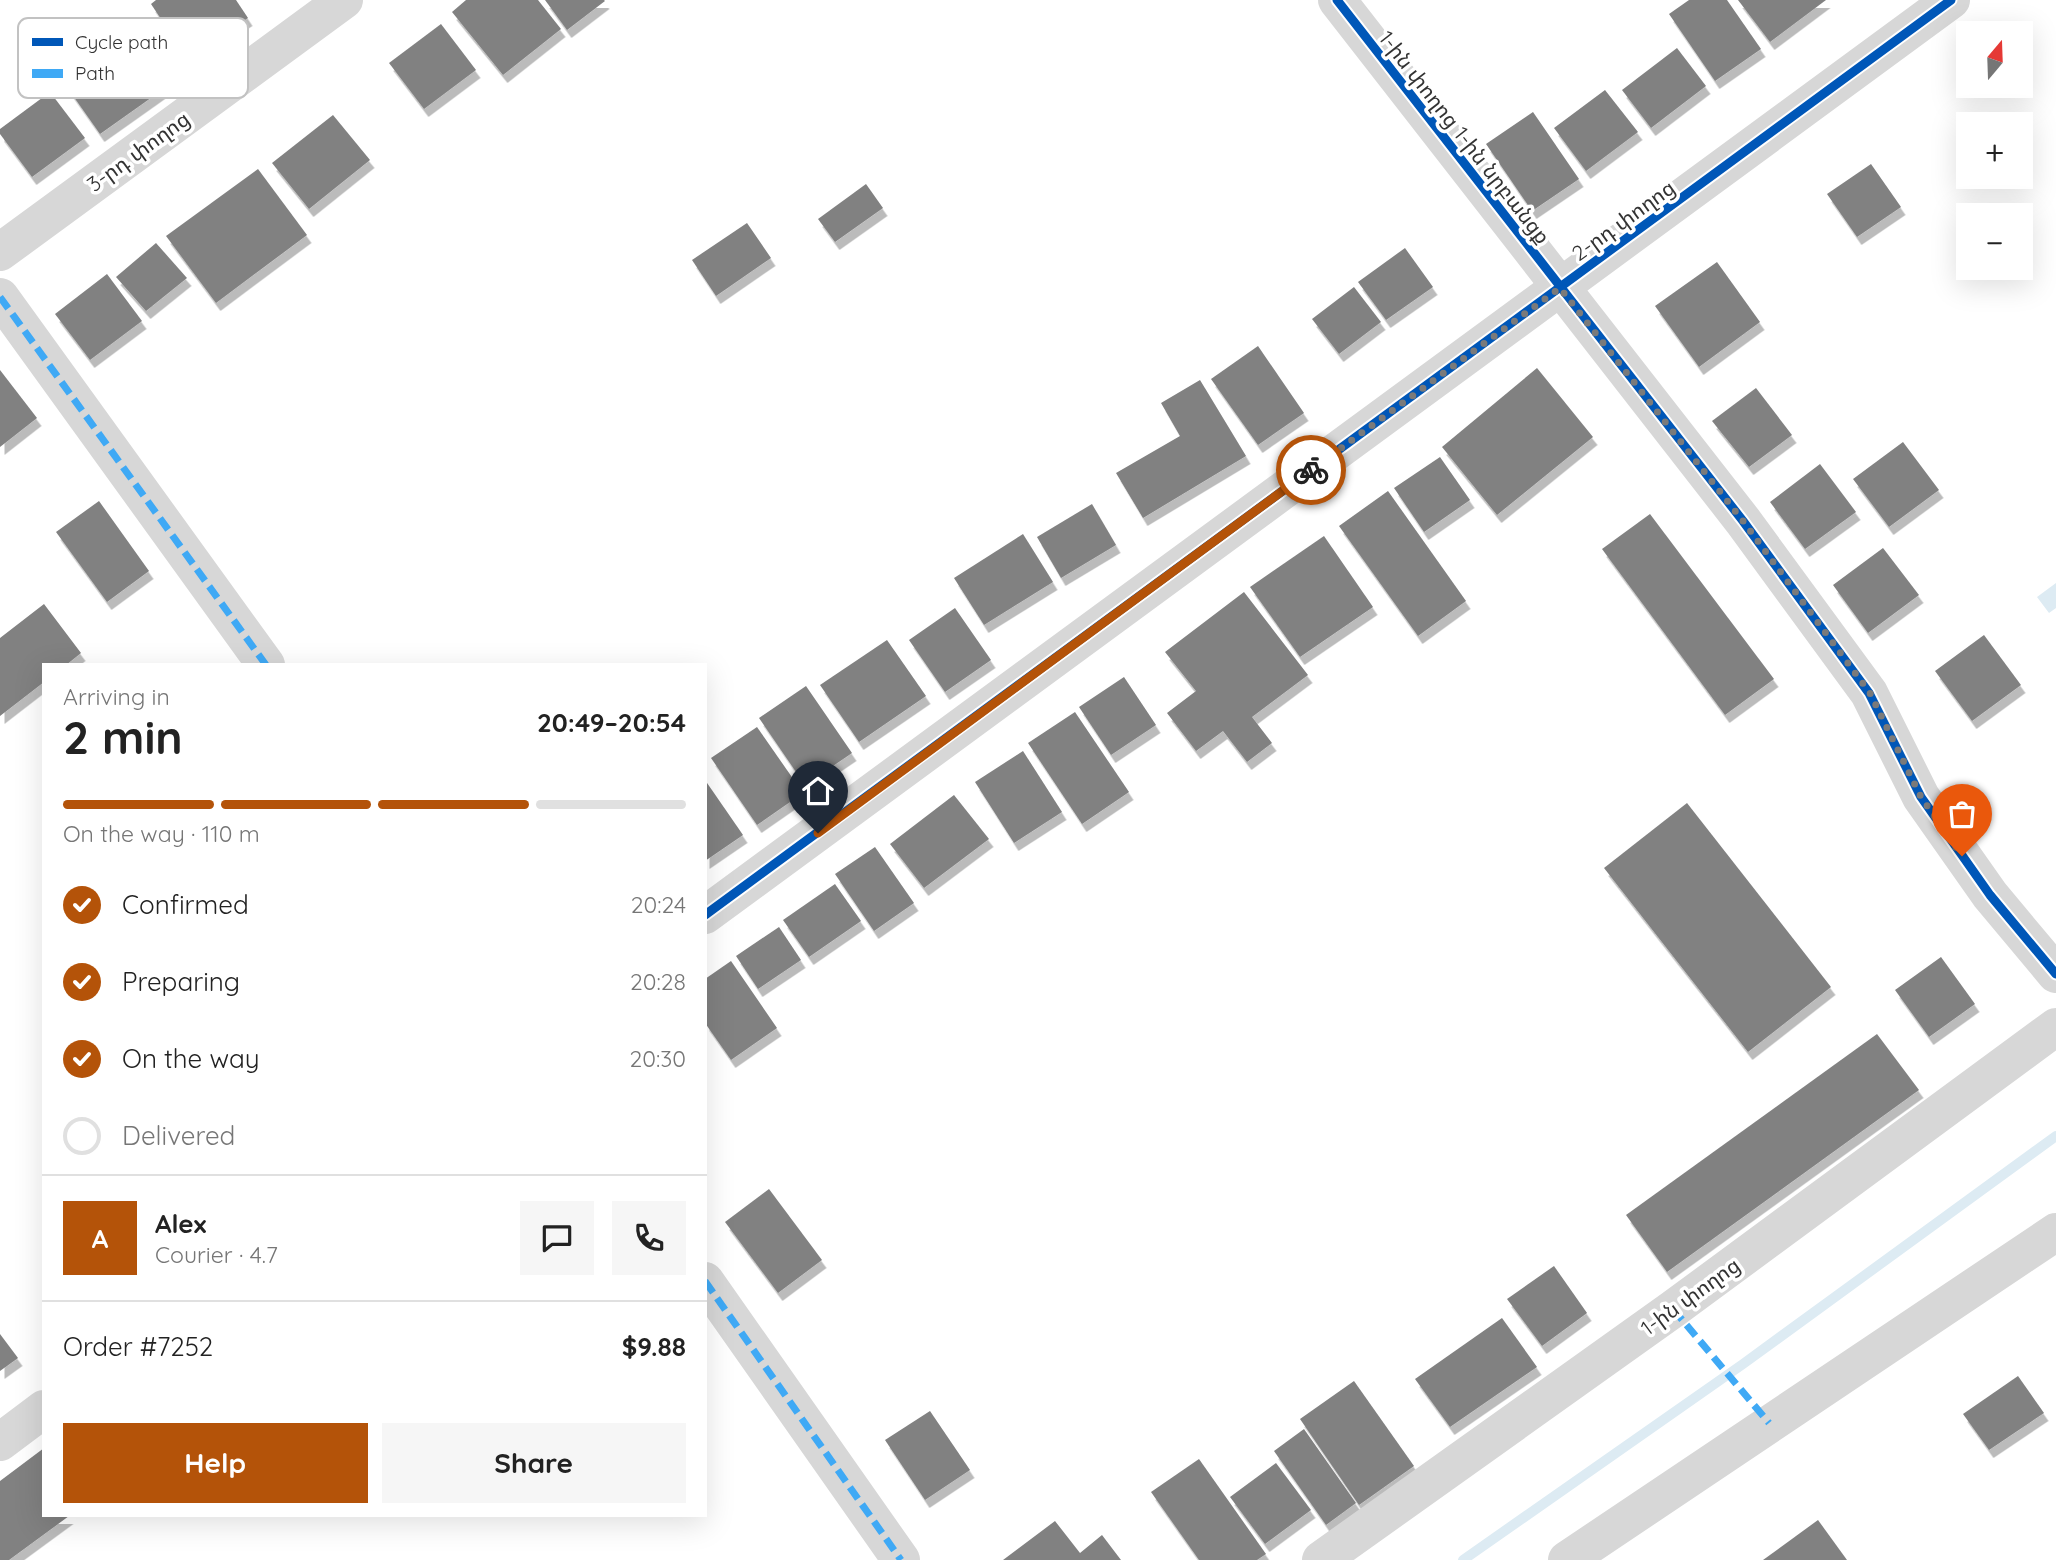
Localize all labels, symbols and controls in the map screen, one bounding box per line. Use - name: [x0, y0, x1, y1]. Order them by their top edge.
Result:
- legend: [18, 18, 248, 98]
- north arrow: [1956, 21, 2034, 98]
- map controls: [1956, 21, 2033, 280]
- street label: 1-ին փողոց 1-ին նրբանցք: [1374, 25, 1556, 249]
- text: Cycle path: [75, 30, 168, 54]
- text: Path: [75, 61, 115, 85]
- street label: 3-րդ փողոց: [82, 105, 194, 197]
- button: +: [1956, 112, 2033, 189]
- street label: 2-րդ փողոց: [1566, 174, 1680, 266]
- button: −: [1956, 203, 2033, 280]
- courier: [1276, 435, 1346, 505]
- icon: bike: [1292, 451, 1330, 489]
- text: Arriving in: [63, 682, 170, 711]
- text: 20:49–20:54: [537, 706, 686, 739]
- text: 2 min: [63, 708, 183, 766]
- pin: [788, 761, 848, 833]
- icon: home: [799, 772, 837, 810]
- pin: [1932, 784, 1992, 856]
- icon: bag: [1943, 795, 1981, 833]
- text: On the way · 110 m: [63, 819, 260, 848]
- icon: check: [63, 886, 101, 924]
- text: Confirmed: [122, 888, 249, 921]
- text: 20:24: [631, 890, 686, 919]
- icon: check: [63, 963, 101, 1001]
- text: Preparing: [122, 965, 240, 998]
- text: 20:28: [630, 967, 686, 996]
- icon: check: [63, 1040, 101, 1078]
- text: On the way: [122, 1042, 260, 1075]
- text: 20:30: [630, 1044, 686, 1073]
- text: Delivered: [122, 1119, 235, 1152]
- button: chat: [520, 1201, 594, 1275]
- button: phone: [612, 1201, 686, 1275]
- text: Alex: [155, 1207, 206, 1240]
- text: A: [92, 1222, 108, 1255]
- text: Courier · 4.7: [155, 1240, 278, 1269]
- street label: 1-ին փողոց: [1635, 1251, 1745, 1341]
- text: Order #7252: [63, 1330, 213, 1363]
- text: $9.88: [622, 1330, 686, 1363]
- button: Help: [63, 1423, 368, 1503]
- button: Share: [382, 1423, 686, 1503]

